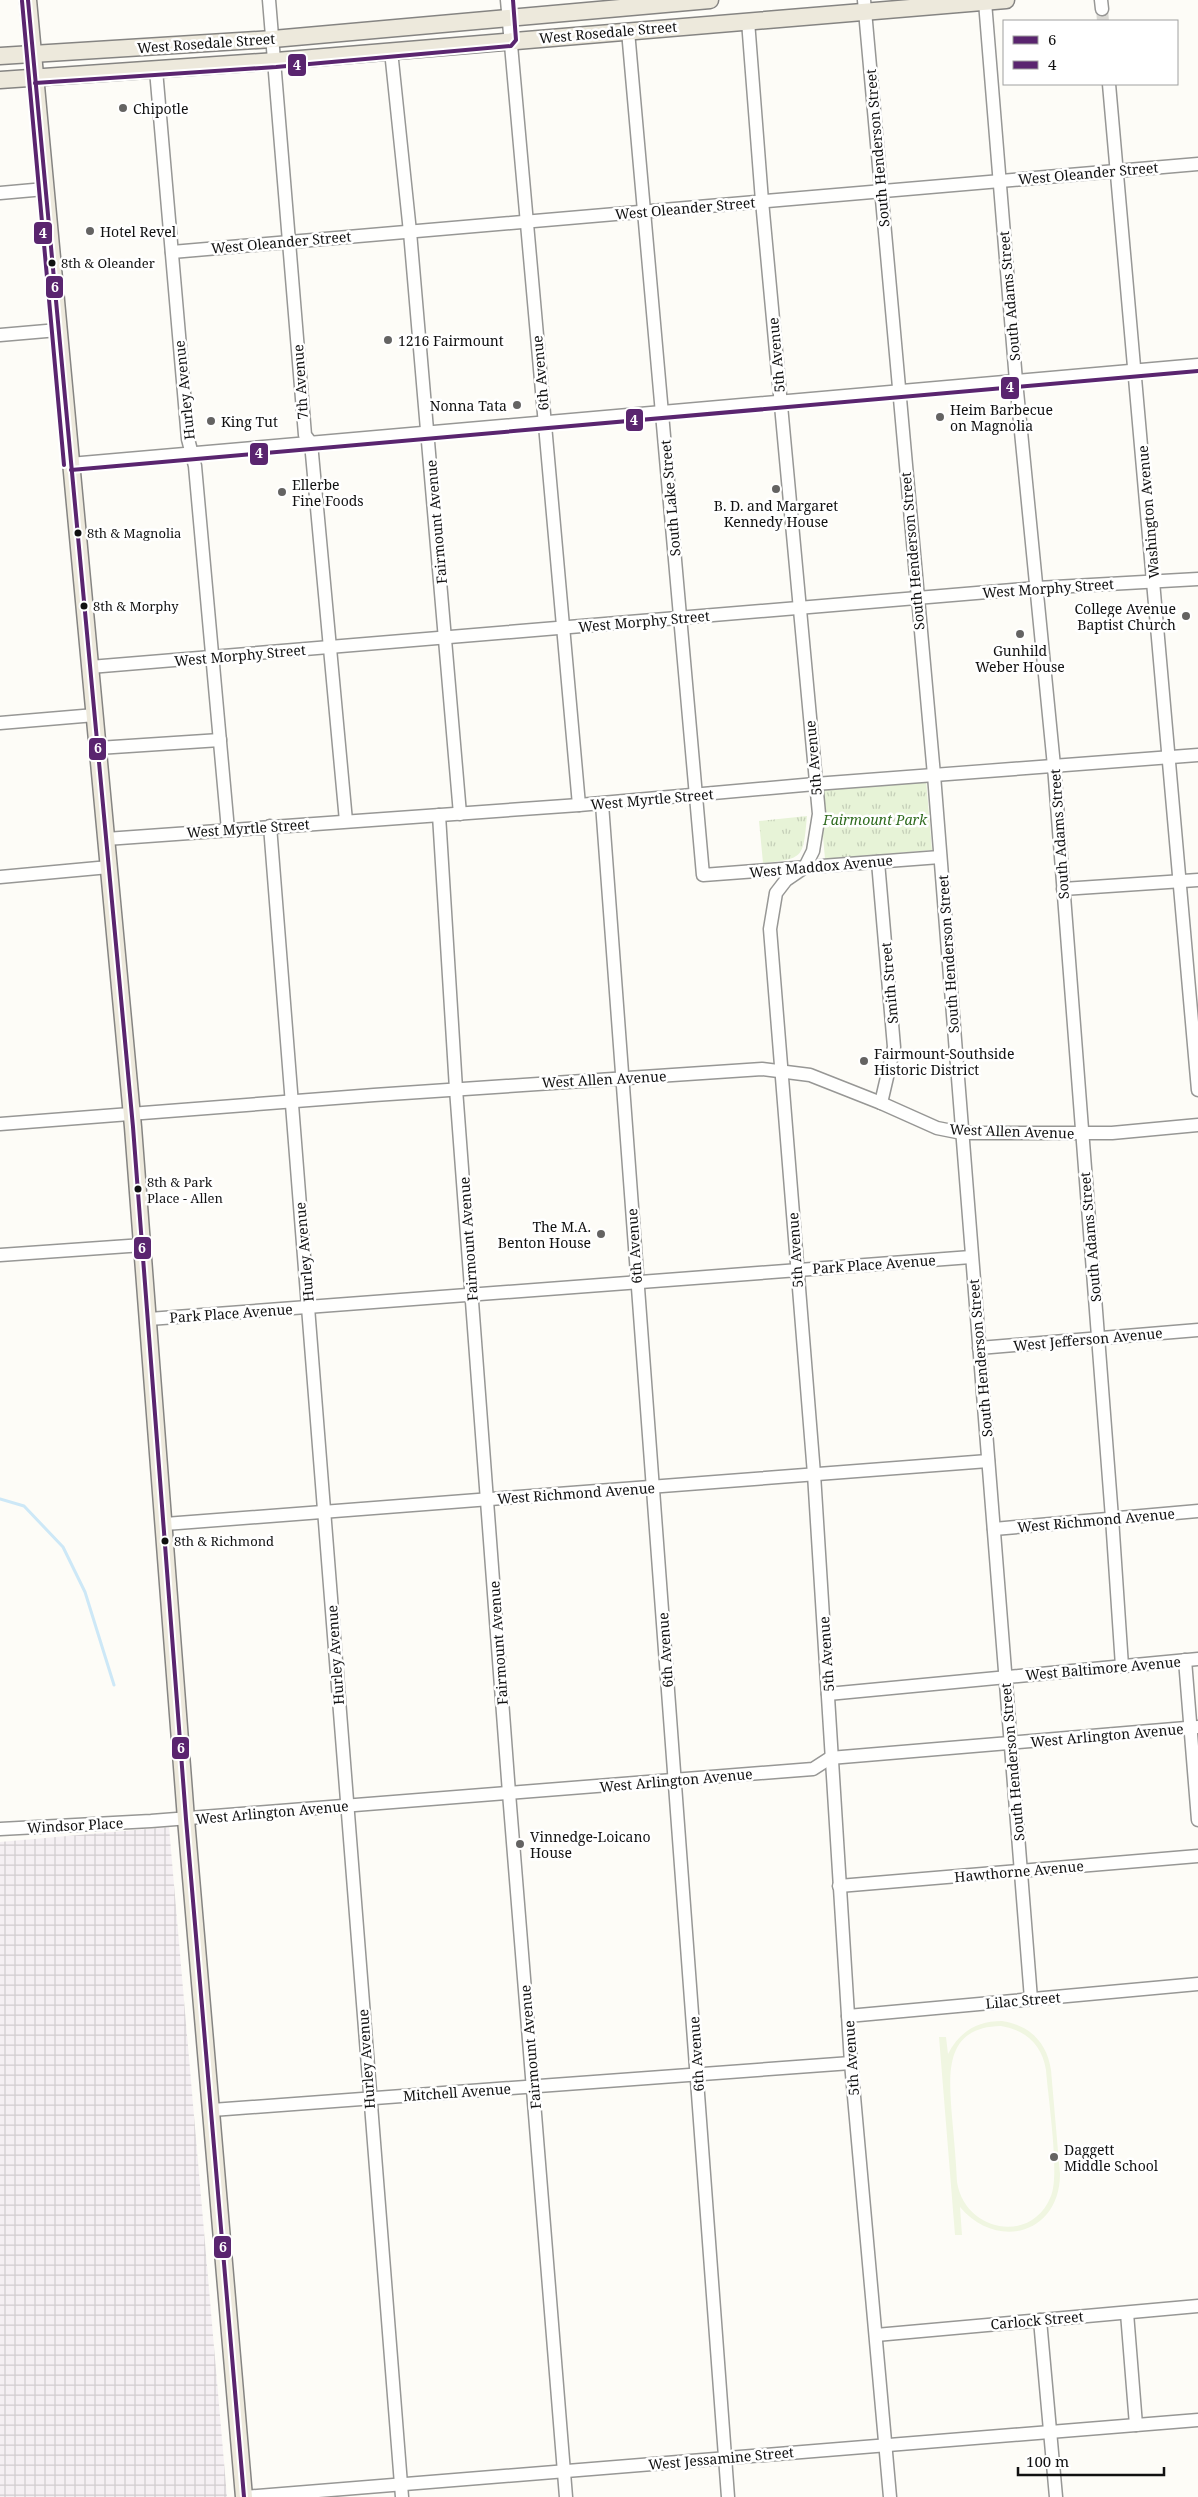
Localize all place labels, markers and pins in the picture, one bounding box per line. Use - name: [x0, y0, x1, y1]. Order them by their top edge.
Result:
- place label: Chipotle: [133, 99, 188, 118]
- marker: Chipotle: [117, 102, 129, 114]
- place label: Hotel Revel: [100, 222, 177, 241]
- marker: Hotel Revel: [84, 225, 96, 237]
- place label: 8th & Oleander: [61, 254, 155, 272]
- marker: 8th & Oleander: [47, 258, 57, 268]
- place label: 1216 Fairmount: [398, 331, 504, 350]
- marker: 1216 Fairmount: [382, 334, 394, 346]
- place label: Nonna Tata: [430, 396, 507, 415]
- marker: Nonna Tata: [511, 399, 523, 411]
- place label: Heim Barbecue on Magnolia: [950, 400, 1053, 435]
- marker: Heim Barbecue on Magnolia: [934, 411, 946, 423]
- place label: King Tut: [221, 412, 278, 431]
- marker: King Tut: [205, 415, 217, 427]
- place label: Ellerbe Fine Foods: [292, 475, 364, 510]
- marker: B. D. and Margaret Kennedy House: [770, 483, 782, 495]
- marker: Ellerbe Fine Foods: [276, 486, 288, 498]
- place label: B. D. and Margaret Kennedy House: [714, 496, 838, 531]
- place label: 8th & Magnolia: [87, 524, 181, 542]
- marker: 8th & Magnolia: [73, 528, 83, 538]
- place label: 8th & Morphy: [93, 597, 179, 615]
- place label: College Avenue Baptist Church: [1074, 599, 1176, 634]
- marker: 8th & Morphy: [79, 601, 89, 611]
- marker: College Avenue Baptist Church: [1180, 610, 1192, 622]
- marker: Gunhild Weber House: [1014, 628, 1026, 640]
- place label: Gunhild Weber House: [975, 641, 1065, 676]
- place label: Fairmount-Southside Historic District: [874, 1044, 1014, 1079]
- marker: Fairmount-Southside Historic District: [858, 1055, 870, 1067]
- place label: 8th & Park Place - Allen: [147, 1173, 224, 1207]
- marker: 8th & Park Place - Allen: [133, 1184, 143, 1194]
- place label: The M.A. Benton House: [498, 1217, 591, 1252]
- marker: The M.A. Benton House: [595, 1228, 607, 1240]
- place label: 8th & Richmond: [174, 1532, 274, 1550]
- marker: 8th & Richmond: [160, 1536, 170, 1546]
- place label: Vinnedge-Loicano House: [530, 1827, 651, 1862]
- marker: Vinnedge-Loicano House: [514, 1838, 526, 1850]
- place label: Daggett Middle School: [1064, 2140, 1159, 2175]
- marker: Daggett Middle School: [1048, 2151, 1060, 2163]

